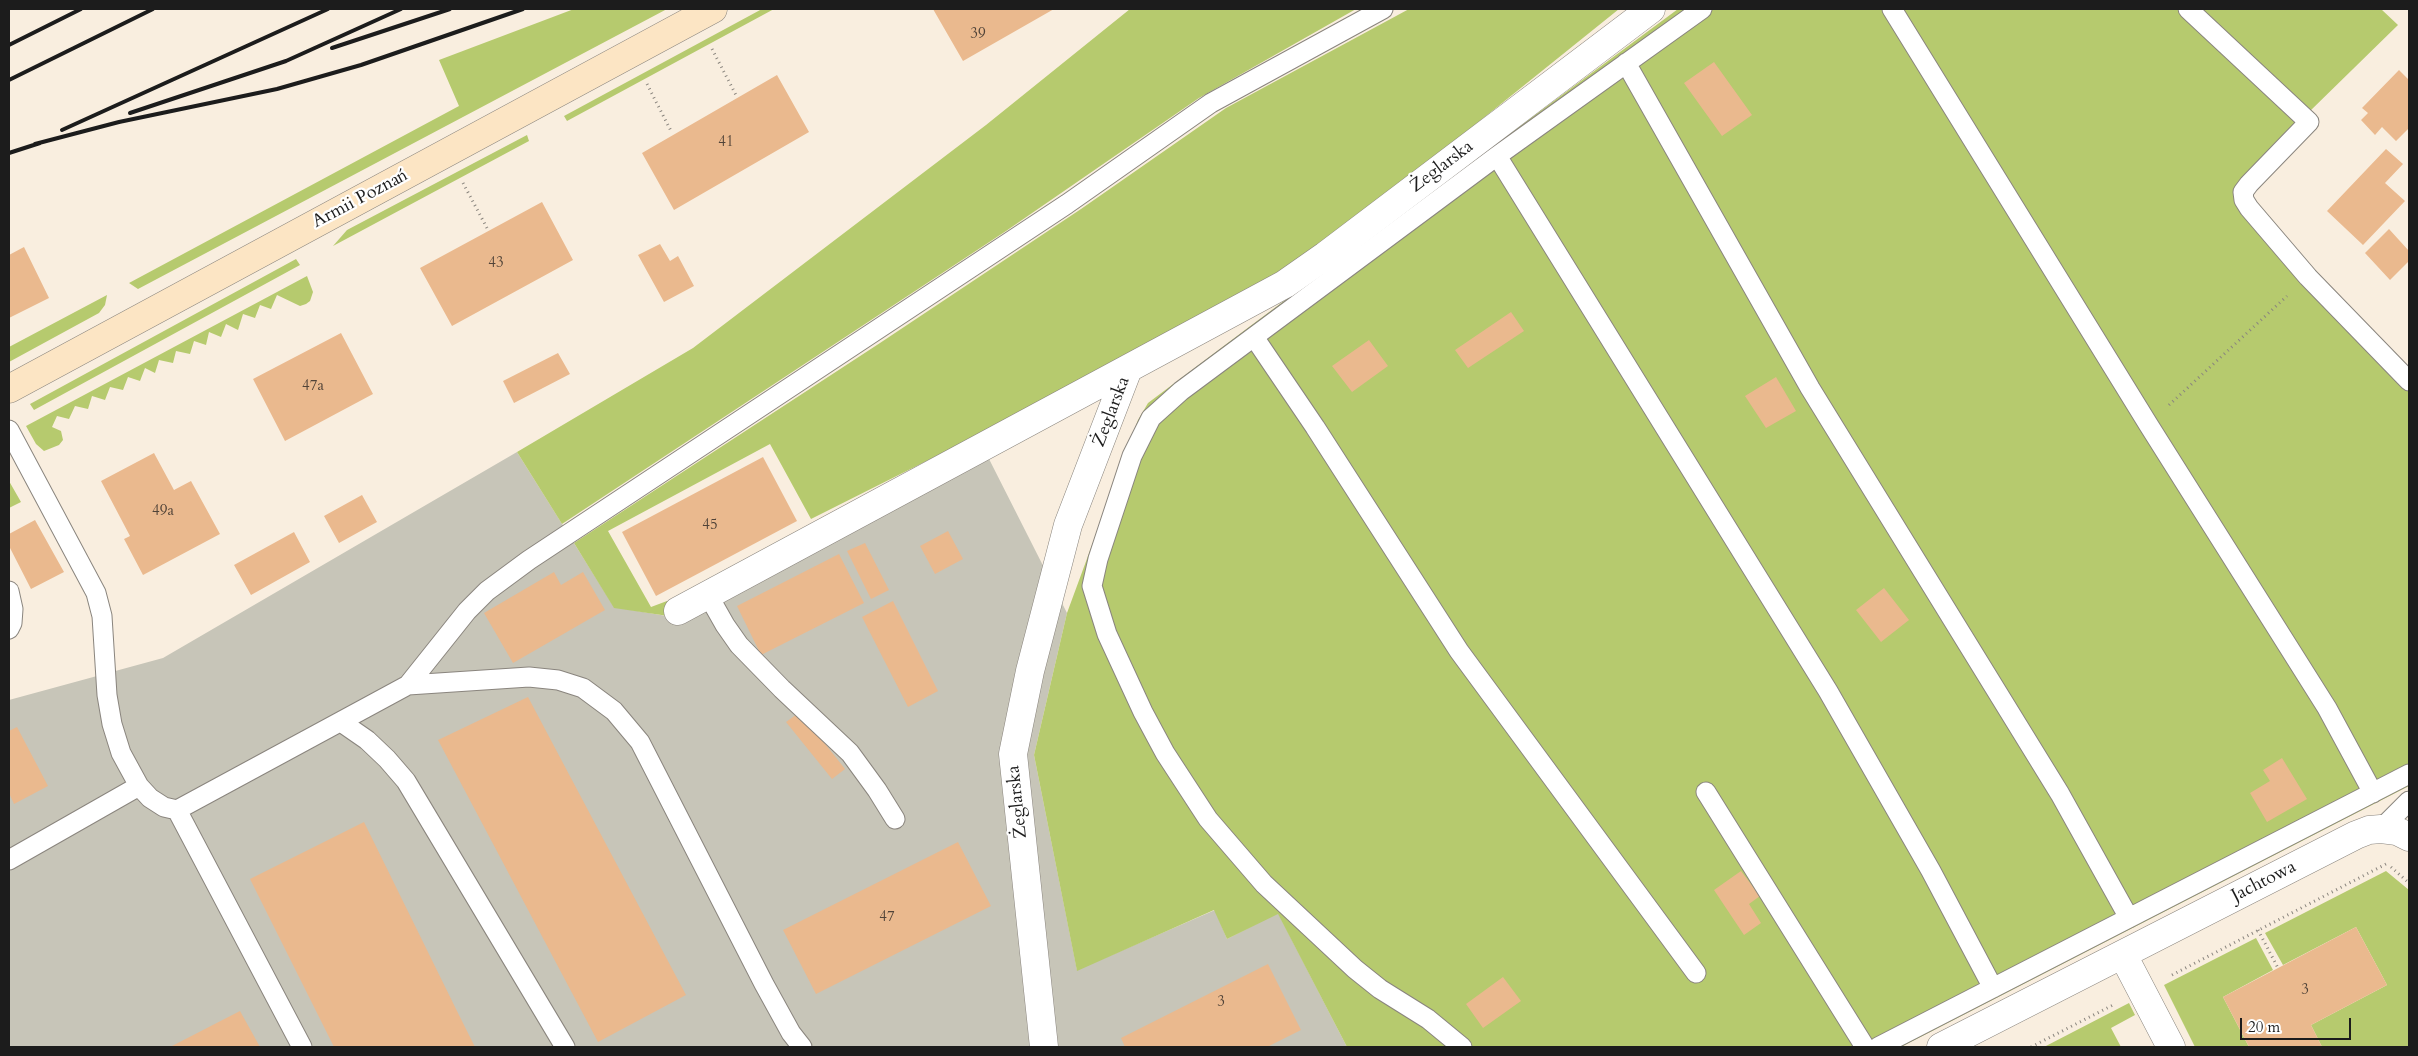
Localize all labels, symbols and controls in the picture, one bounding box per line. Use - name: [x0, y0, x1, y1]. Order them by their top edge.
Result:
- house number: 39: [970, 26, 986, 44]
- house number: 41: [718, 134, 734, 152]
- street label: Żeglarska: [1406, 136, 1478, 198]
- street label: Armii Poznań: [309, 165, 413, 233]
- house number: 43: [488, 255, 504, 273]
- street label: Żeglarska: [1089, 374, 1135, 450]
- house number: 47a: [302, 378, 324, 396]
- house number: 49a: [152, 503, 174, 521]
- house number: 45: [702, 517, 718, 535]
- street label: Żeglarska: [1003, 764, 1033, 840]
- street label: Jachtowa: [2228, 857, 2300, 907]
- house number: 47: [879, 909, 895, 927]
- house number: 3: [2301, 982, 2309, 1000]
- house number: 3: [1217, 994, 1225, 1012]
- scale bar: [2243, 1008, 2354, 1040]
- text: 20 m: [2248, 1017, 2280, 1037]

